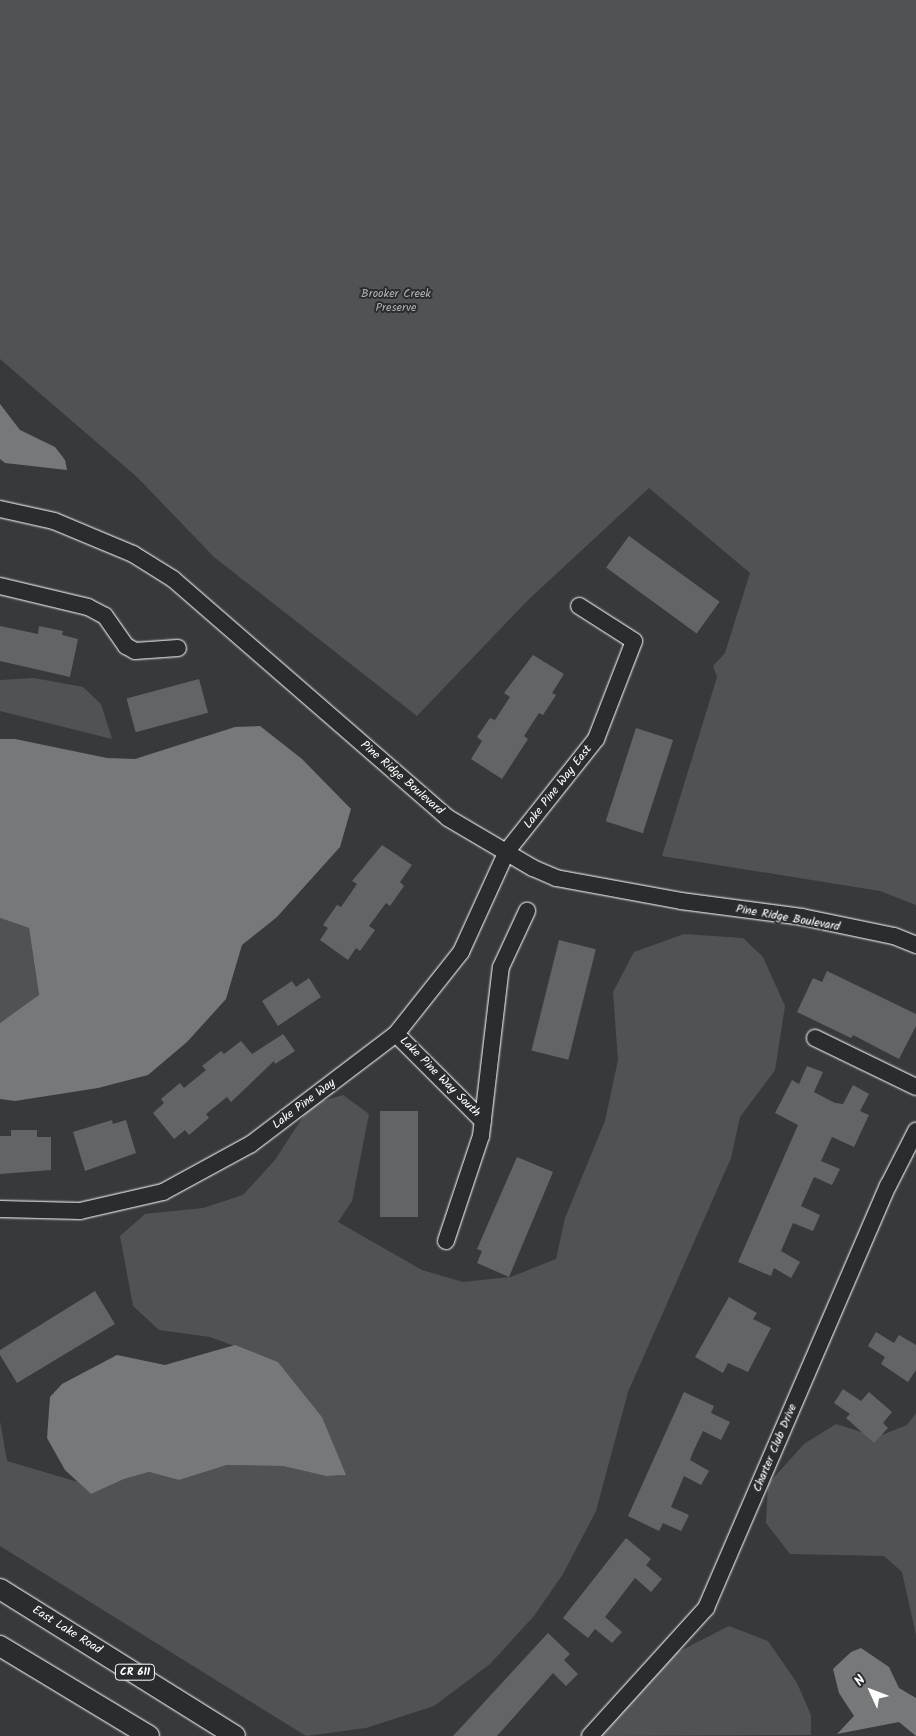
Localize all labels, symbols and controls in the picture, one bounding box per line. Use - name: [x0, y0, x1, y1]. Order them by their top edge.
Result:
- park label: Brooker Creek Preserve: [361, 287, 431, 315]
- street label: Pine Ridge Boulevard: [357, 738, 447, 818]
- street label: Lake Pine Way East: [521, 742, 595, 832]
- street label: Pine Ridge Boulevard: [735, 902, 841, 934]
- street label: Lake Pine Way South: [397, 1034, 483, 1120]
- street label: Lake Pine Way: [270, 1076, 338, 1132]
- street label: Charter Club Drive: [750, 1402, 800, 1494]
- street label: East Lake Road: [30, 1603, 104, 1657]
- road number: CR 611: [114, 1664, 156, 1680]
- north arrow: [846, 1666, 896, 1716]
- text: N: [849, 1670, 871, 1692]

